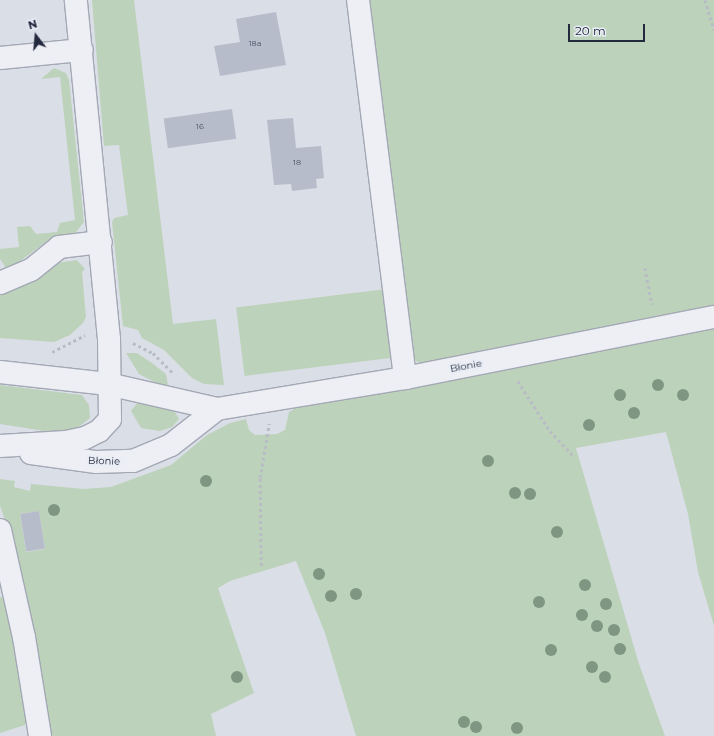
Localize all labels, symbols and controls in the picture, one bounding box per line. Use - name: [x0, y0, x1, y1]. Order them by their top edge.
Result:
- north arrow: [16, 16, 56, 56]
- scale bar: [570, 16, 647, 42]
- text: N: [26, 17, 39, 32]
- text: 20 m: [575, 23, 606, 38]
- house number: 18a: [249, 39, 261, 49]
- house number: 16: [196, 122, 204, 132]
- house number: 18: [293, 158, 301, 168]
- street label: Błonie: [449, 357, 483, 375]
- street label: Błonie: [88, 454, 120, 468]

